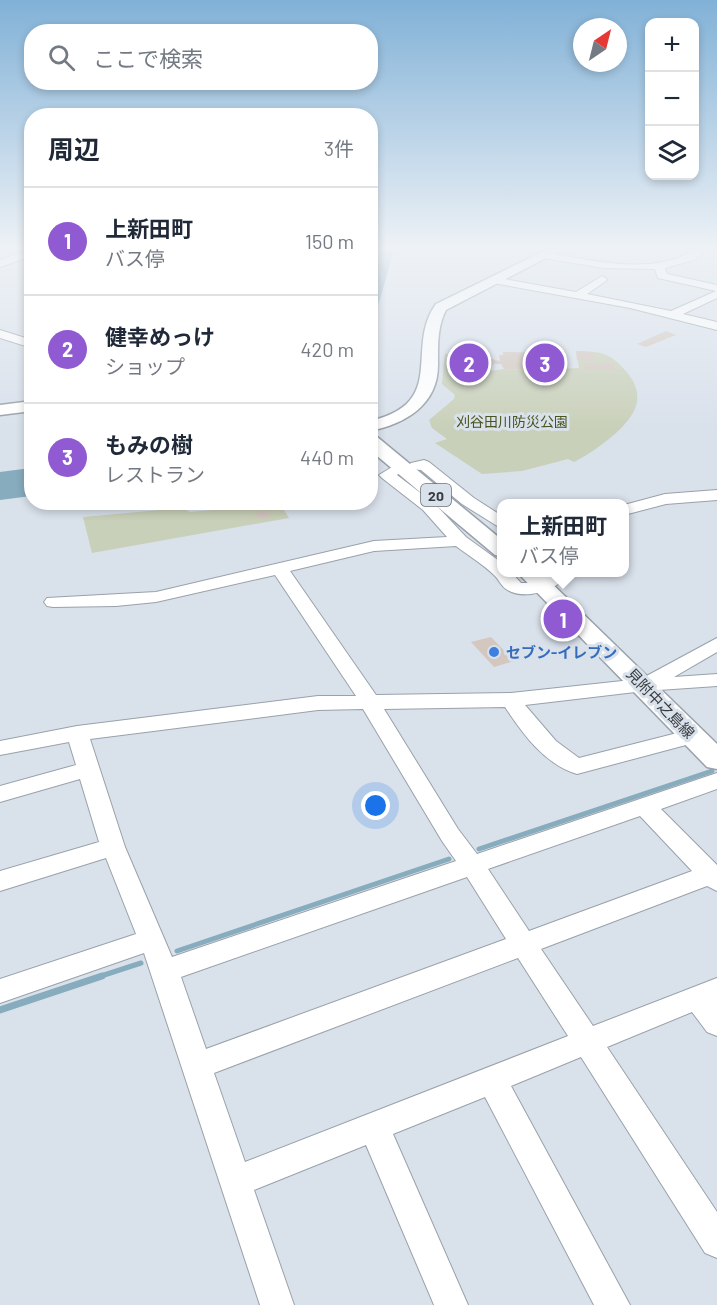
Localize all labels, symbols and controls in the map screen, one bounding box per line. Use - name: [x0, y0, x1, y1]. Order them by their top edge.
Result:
- north arrow: [573, 18, 627, 72]
- map controls: [645, 18, 699, 180]
- button: +: [645, 18, 699, 72]
- search box: [24, 24, 378, 90]
- icon: search: [45, 41, 78, 74]
- text: ここで検索: [93, 45, 203, 71]
- button: −: [645, 72, 699, 126]
- button: layers: [645, 126, 699, 180]
- text: 周辺: [48, 133, 100, 164]
- text: 3件: [324, 136, 354, 160]
- text: 上新田町: [105, 215, 193, 241]
- text: 1: [64, 229, 71, 253]
- text: 150 m: [305, 229, 354, 253]
- text: バス停: [105, 246, 165, 270]
- text: 健幸めっけ: [105, 323, 215, 349]
- text: 2: [62, 337, 73, 361]
- text: 420 m: [300, 337, 354, 361]
- pin: 2: [450, 340, 488, 386]
- pin: 3: [526, 340, 564, 386]
- text: ショップ: [105, 354, 185, 378]
- park label: 刈谷田川防災公園: [456, 413, 568, 430]
- text: もみの樹: [105, 431, 193, 457]
- text: 3: [62, 445, 73, 469]
- text: 440 m: [300, 445, 354, 469]
- text: レストラン: [105, 462, 205, 486]
- road number: 20: [421, 484, 451, 506]
- popup: [497, 499, 629, 577]
- text: 上新田町: [519, 512, 607, 538]
- text: バス停: [519, 543, 579, 567]
- pin: 1: [544, 596, 582, 642]
- place label: セブン-イレブン: [506, 643, 617, 661]
- marker: セブン-イレブン: [487, 645, 501, 659]
- street label: 見附中之島線: [623, 664, 699, 742]
- your location: [361, 791, 390, 820]

